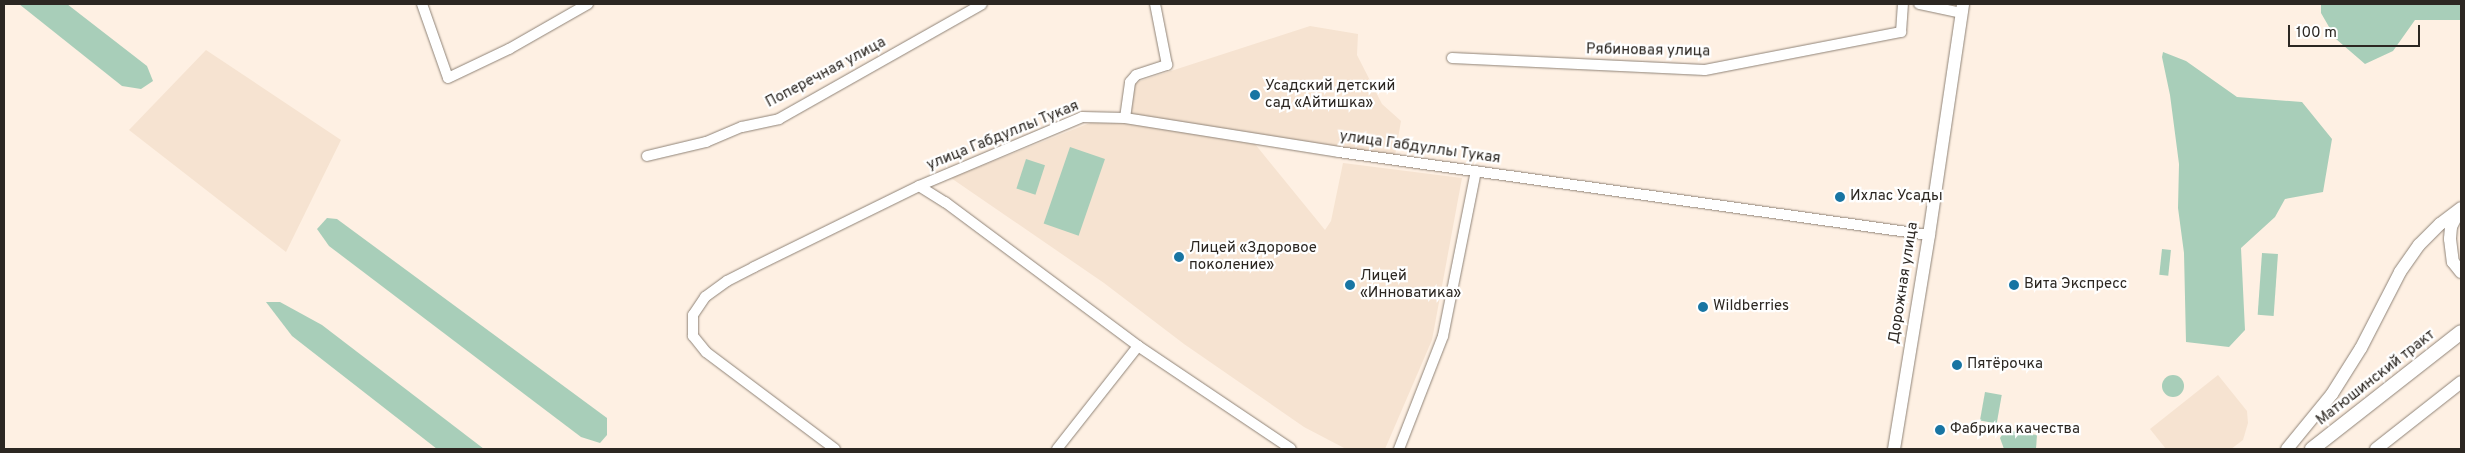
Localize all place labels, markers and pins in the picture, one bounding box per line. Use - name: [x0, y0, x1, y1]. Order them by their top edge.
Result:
- place label: Усадский детский сад «Айтишка»: [1265, 77, 1395, 112]
- marker: Усадский детский сад «Айтишка»: [1249, 89, 1261, 101]
- place label: Ихлас Усады: [1850, 188, 1943, 206]
- marker: Ихлас Усады: [1834, 191, 1846, 203]
- place label: Лицей «Здоровое поколение»: [1189, 239, 1317, 274]
- marker: Лицей «Здоровое поколение»: [1173, 251, 1185, 263]
- place label: Лицей «Инноватика»: [1360, 267, 1461, 302]
- place label: Вита Экспресс: [2024, 276, 2127, 294]
- marker: Лицей «Инноватика»: [1344, 279, 1356, 291]
- marker: Вита Экспресс: [2008, 279, 2020, 291]
- place label: Wildberries: [1713, 298, 1789, 316]
- marker: Wildberries: [1697, 301, 1709, 313]
- place label: Пятёрочка: [1967, 356, 2043, 374]
- marker: Пятёрочка: [1951, 359, 1963, 371]
- place label: Фабрика качества: [1950, 421, 2080, 439]
- marker: Фабрика качества: [1934, 424, 1946, 436]

